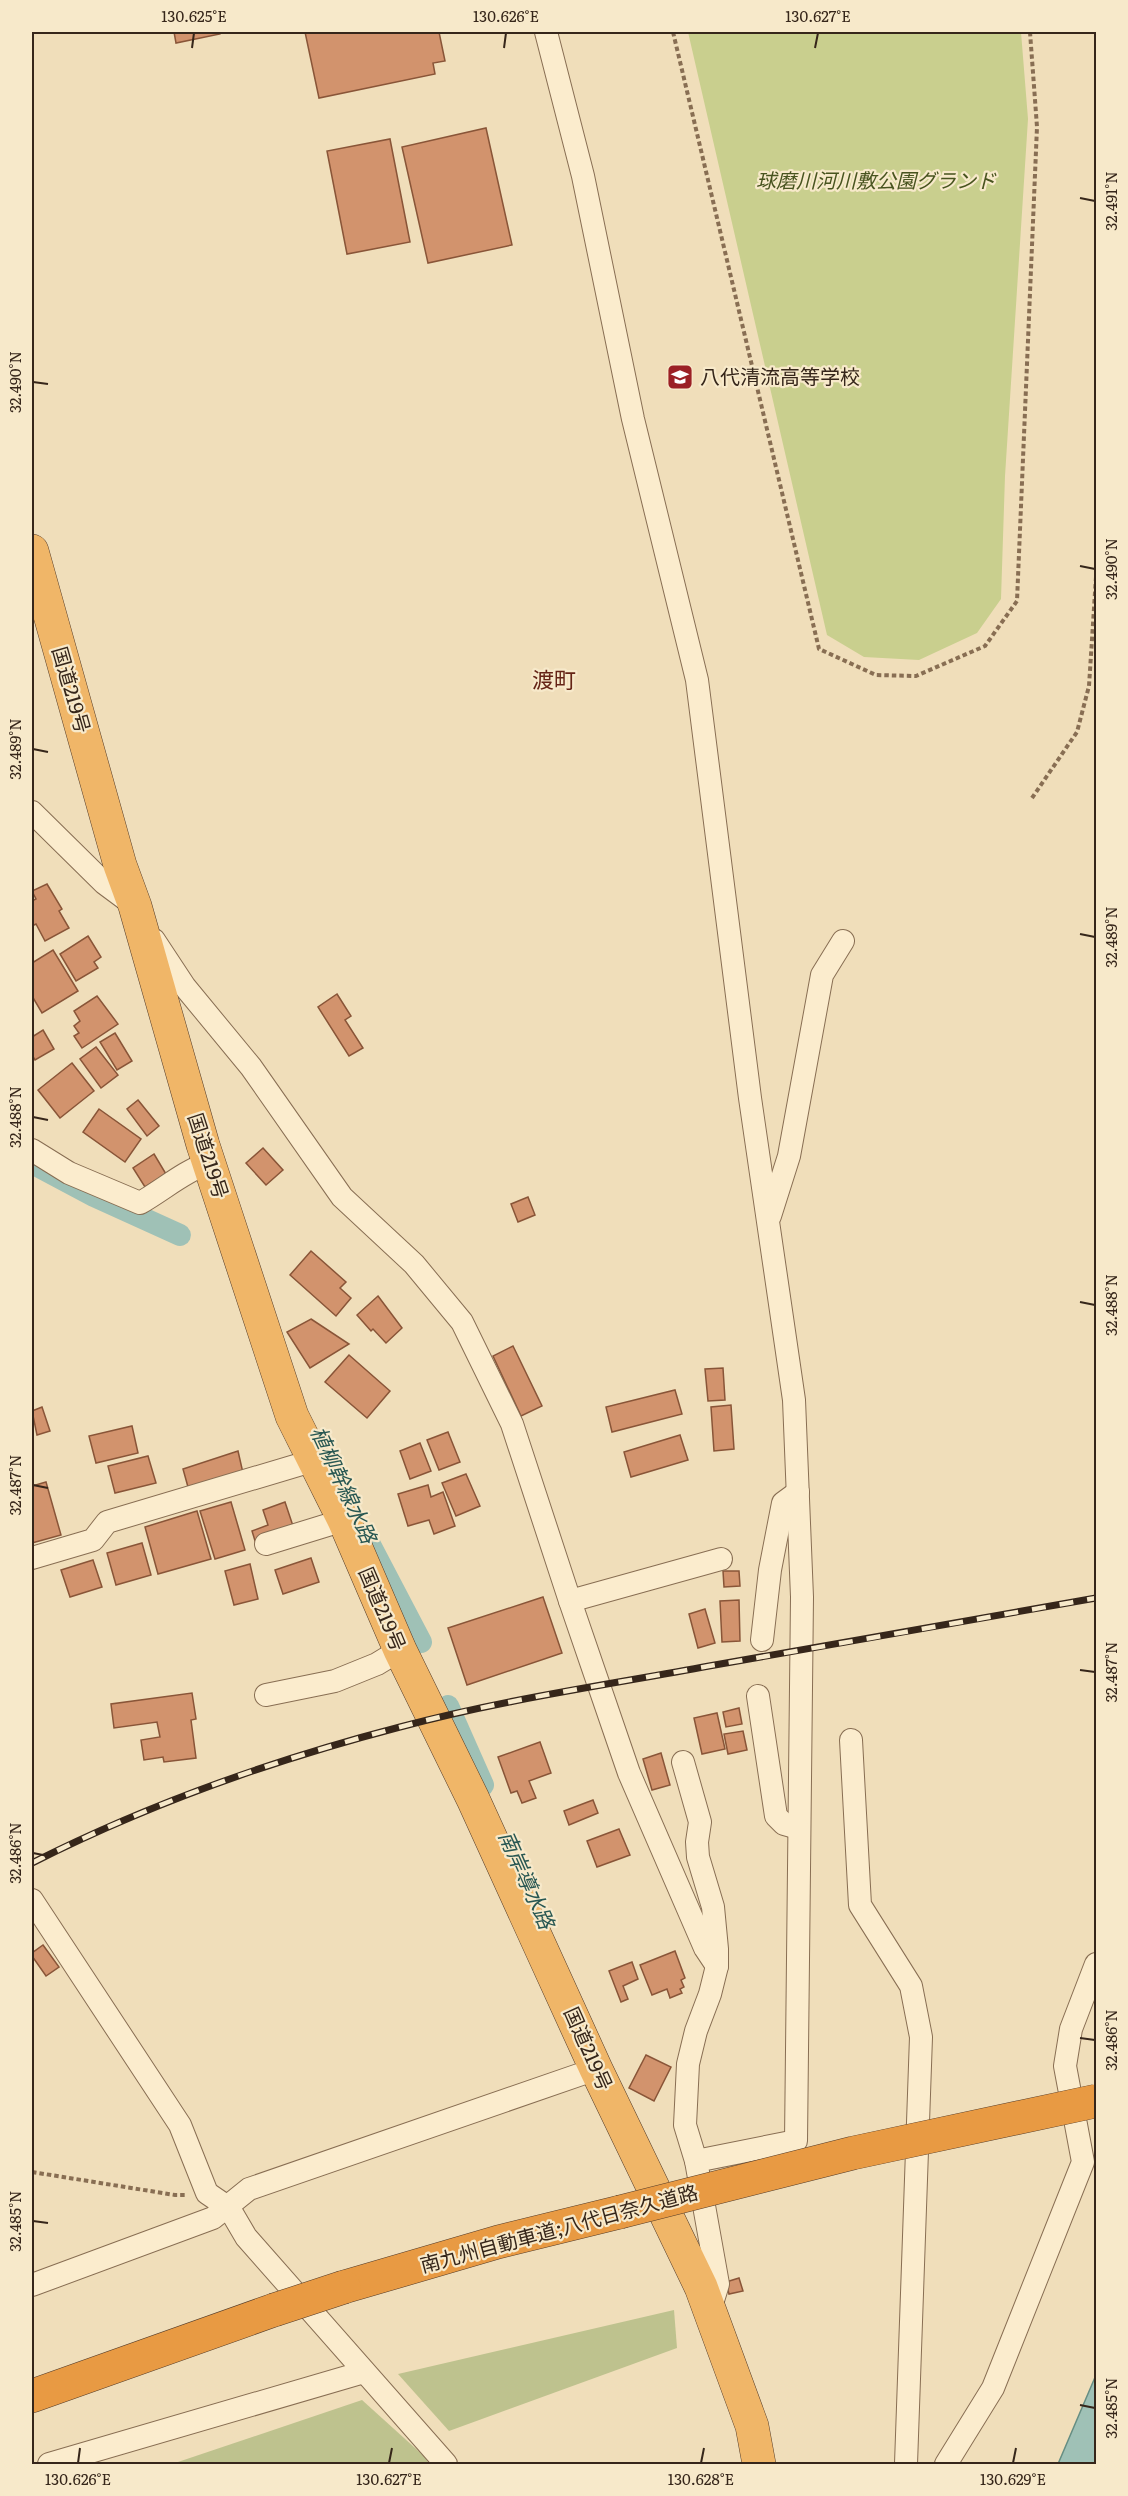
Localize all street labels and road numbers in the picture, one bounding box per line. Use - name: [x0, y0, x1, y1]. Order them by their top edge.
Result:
- street label: 国道219号: [46, 643, 100, 736]
- street label: 国道219号: [182, 1109, 238, 1202]
- street label: 国道219号: [353, 1562, 415, 1655]
- street label: 国道219号: [558, 2002, 622, 2095]
- street label: 南九州自動車道;八代日奈久道路: [416, 2175, 701, 2279]

